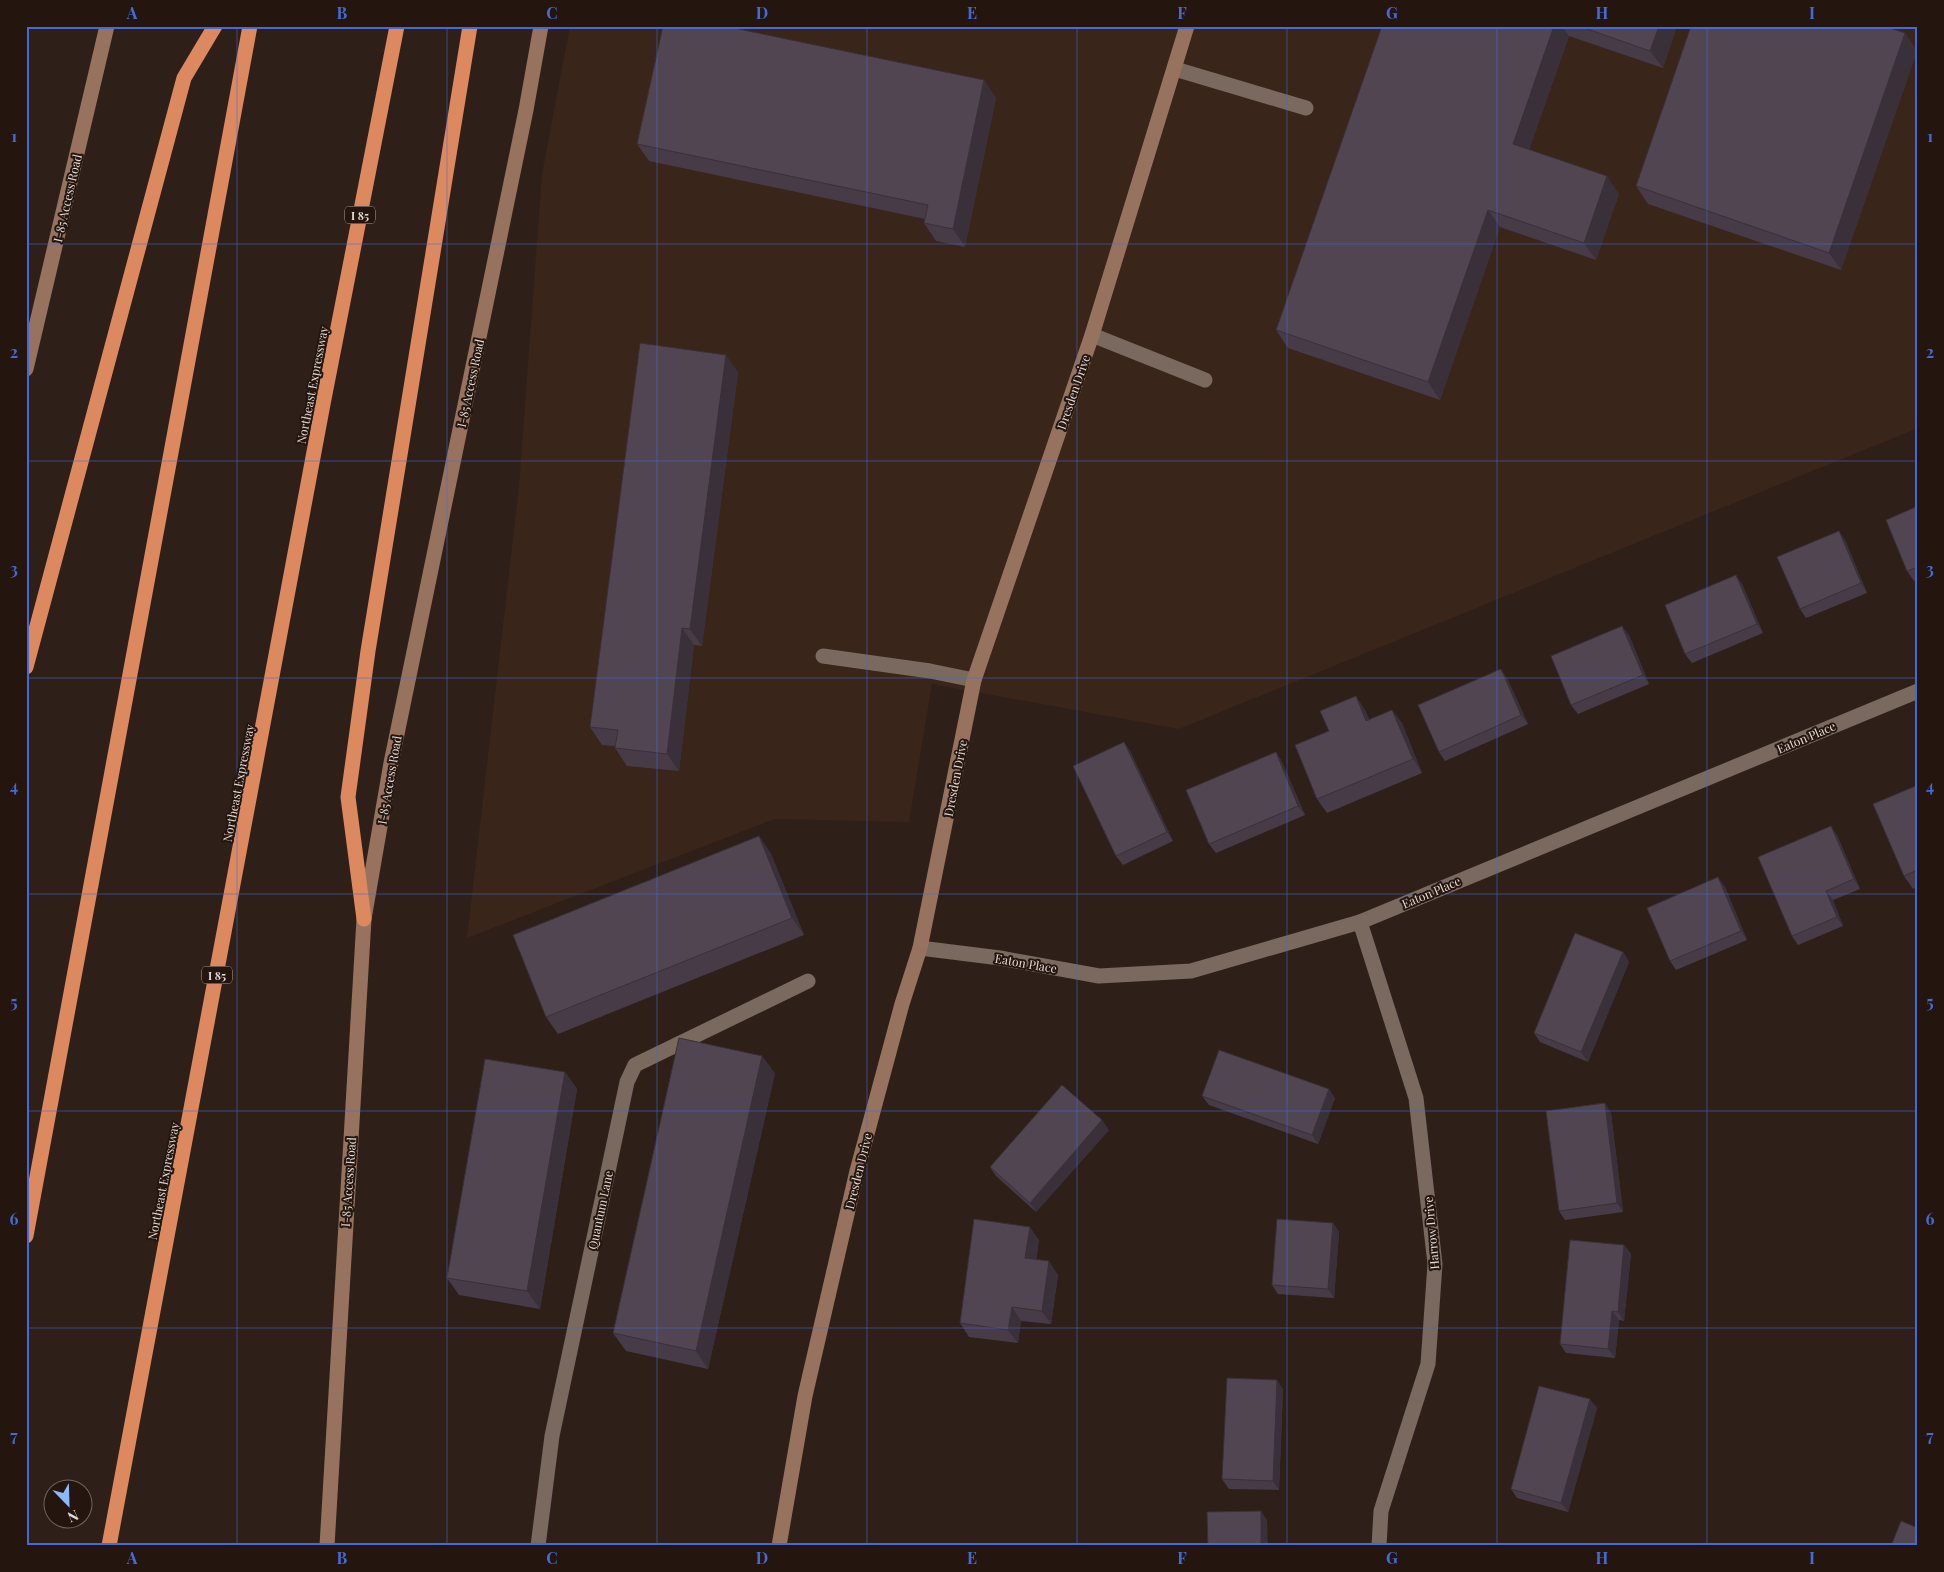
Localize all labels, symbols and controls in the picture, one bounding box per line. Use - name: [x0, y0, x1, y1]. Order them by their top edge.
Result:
- text: A: [126, 2, 138, 23]
- text: B: [337, 2, 348, 23]
- text: C: [546, 2, 558, 23]
- text: D: [756, 2, 768, 23]
- text: E: [967, 2, 977, 23]
- text: F: [1177, 2, 1187, 23]
- text: G: [1386, 2, 1398, 23]
- text: H: [1596, 2, 1609, 23]
- text: I: [1809, 2, 1815, 23]
- text: 1: [11, 125, 17, 146]
- text: 1: [1927, 125, 1933, 146]
- street label: I-85 Access Road: [49, 152, 85, 244]
- road number: I 85: [345, 206, 375, 224]
- street label: Northeast Expressway: [293, 325, 331, 445]
- street label: I-85 Access Road: [453, 337, 487, 429]
- text: 2: [10, 341, 18, 362]
- text: 2: [1926, 341, 1934, 362]
- street label: Dresden Drive: [1053, 353, 1093, 431]
- text: 3: [10, 558, 18, 579]
- text: 3: [1926, 558, 1934, 579]
- street label: Eaton Place: [1774, 717, 1838, 757]
- street label: Northeast Expressway: [219, 723, 257, 843]
- street label: I-85 Access Road: [373, 734, 405, 826]
- street label: Dresden Drive: [940, 738, 970, 818]
- text: 4: [10, 775, 18, 796]
- text: 4: [1926, 775, 1934, 796]
- street label: Eaton Place: [1399, 872, 1463, 912]
- street label: Eaton Place: [994, 950, 1058, 976]
- road number: I 85: [202, 966, 232, 984]
- text: 5: [10, 991, 18, 1012]
- text: 5: [1926, 991, 1934, 1012]
- street label: Northeast Expressway: [144, 1121, 182, 1241]
- street label: Dresden Drive: [841, 1131, 875, 1211]
- street label: I-85 Access Road: [337, 1137, 359, 1227]
- street label: Quantum Lane: [584, 1169, 616, 1251]
- street label: Harrow Drive: [1420, 1196, 1442, 1270]
- text: 6: [10, 1208, 19, 1229]
- text: 6: [1926, 1208, 1935, 1229]
- text: 7: [10, 1425, 18, 1446]
- text: 7: [1926, 1425, 1934, 1446]
- north arrow: [42, 1480, 92, 1530]
- text: N: [65, 1506, 82, 1527]
- text: A: [126, 1547, 138, 1568]
- text: B: [337, 1547, 348, 1568]
- text: C: [546, 1547, 558, 1568]
- text: D: [756, 1547, 768, 1568]
- text: E: [967, 1547, 977, 1568]
- text: F: [1177, 1547, 1187, 1568]
- text: G: [1386, 1547, 1398, 1568]
- text: H: [1596, 1547, 1609, 1568]
- text: I: [1809, 1547, 1815, 1568]

